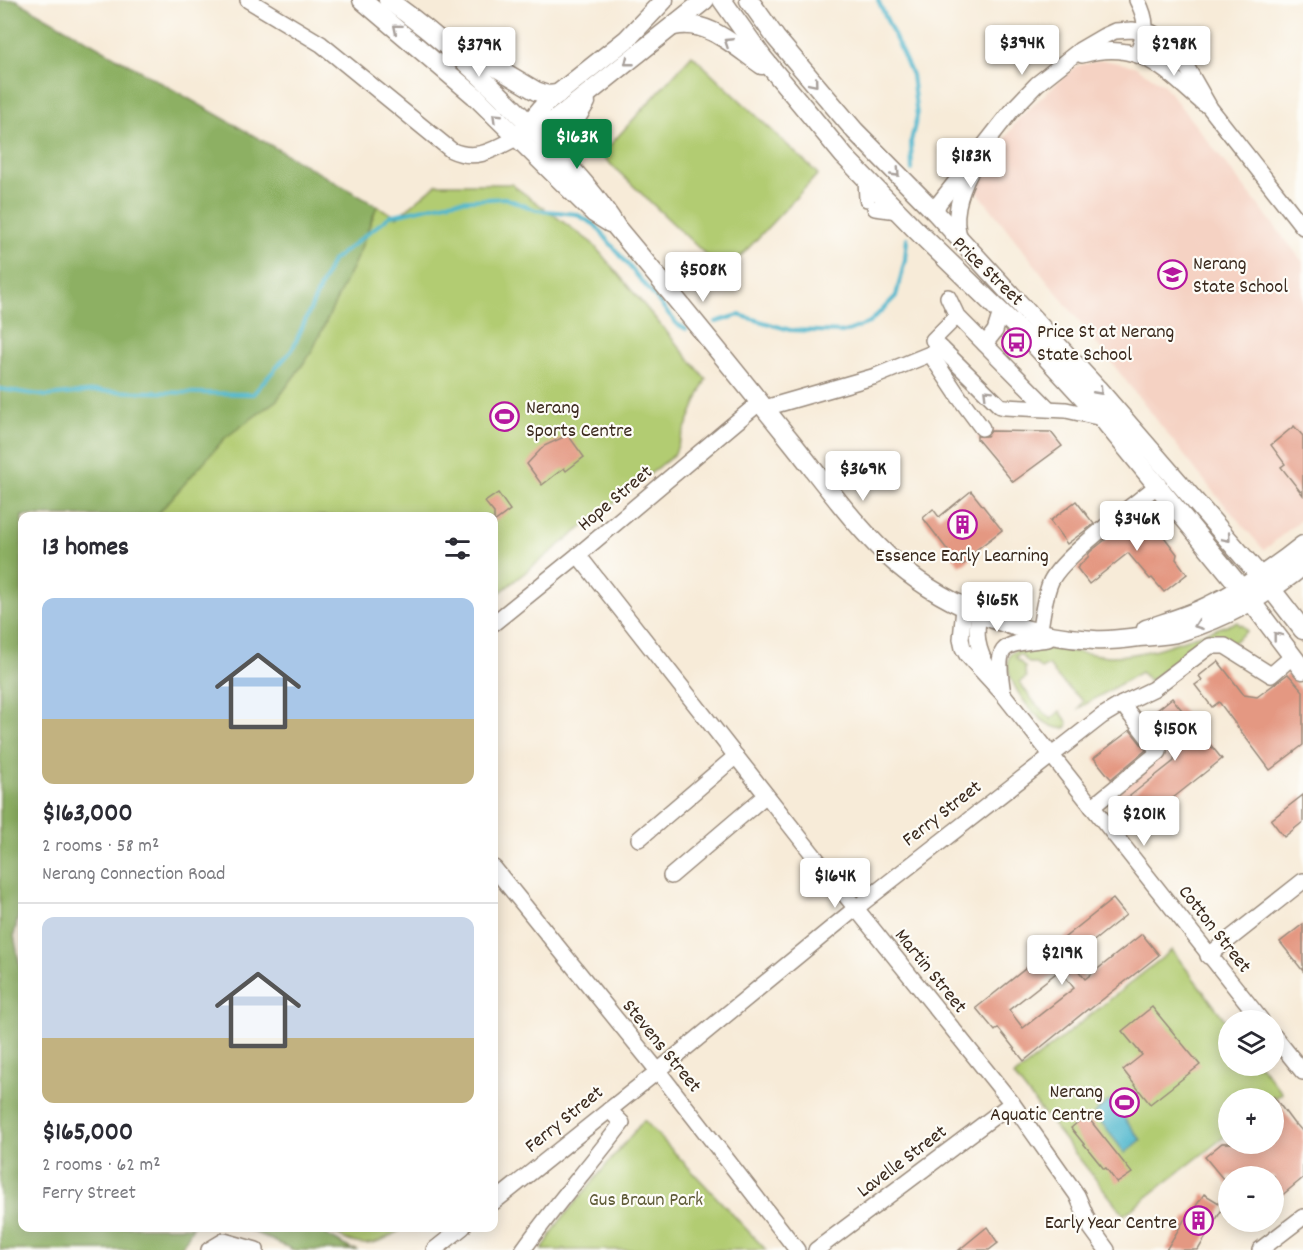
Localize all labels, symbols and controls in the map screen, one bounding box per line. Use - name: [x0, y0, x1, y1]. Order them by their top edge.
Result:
- one-way arrow: [393, 25, 404, 36]
- pin: $394K: [980, 25, 1064, 76]
- pin: $298K: [1132, 26, 1216, 77]
- pin: $379K: [437, 27, 521, 78]
- text: $394K: [999, 30, 1045, 58]
- text: $298K: [1151, 31, 1197, 59]
- text: $379K: [456, 32, 502, 60]
- one-way arrow: [723, 38, 734, 49]
- one-way arrow: [624, 54, 635, 65]
- one-way arrow: [807, 76, 818, 87]
- one-way arrow: [493, 113, 504, 124]
- pin: $163K: [535, 119, 619, 170]
- text: $163K: [556, 124, 598, 152]
- pin: $183K: [929, 138, 1013, 189]
- text: $183K: [951, 143, 991, 171]
- one-way arrow: [889, 165, 900, 176]
- street label: Price Street: [945, 231, 1029, 314]
- place label: Nerang State School: [1193, 251, 1288, 302]
- pin: $508K: [661, 252, 745, 303]
- text: $508K: [679, 257, 727, 285]
- school or university icon: Nerang State School: [1156, 258, 1188, 290]
- place label: Price St at Nerang State School: [1037, 319, 1174, 370]
- bus stop icon: Price St at Nerang State School: [1000, 326, 1032, 358]
- one-way arrow: [1092, 384, 1103, 394]
- one-way arrow: [984, 390, 995, 401]
- place label: Nerang Sports Centre: [526, 395, 632, 446]
- sports icon: Nerang Sports Centre: [489, 401, 521, 433]
- pin: $369K: [821, 451, 905, 502]
- text: $369K: [839, 456, 887, 484]
- street label: Hope Street: [572, 460, 660, 539]
- pin: $346K: [1095, 501, 1179, 552]
- text: $346K: [1114, 506, 1160, 534]
- building icon: Essence Early Learning: [946, 508, 978, 540]
- text: 13 homes: [42, 530, 129, 567]
- one-way arrow: [1220, 531, 1231, 542]
- icon: filters: [441, 532, 474, 565]
- place label: Essence Early Learning: [875, 543, 1049, 571]
- pin: $165K: [955, 582, 1039, 633]
- text: $165K: [976, 587, 1018, 615]
- one-way arrow: [1193, 618, 1204, 631]
- one-way arrow: [1274, 632, 1285, 643]
- icon: home: [204, 637, 312, 745]
- pin: $150K: [1133, 711, 1217, 762]
- text: $150K: [1153, 716, 1197, 744]
- street label: Ferry Street: [897, 774, 988, 854]
- text: $163,000: [42, 796, 133, 833]
- pin: $201K: [1102, 796, 1186, 847]
- text: $201K: [1122, 801, 1166, 829]
- text: 2 rooms · 58 m²: [42, 833, 159, 861]
- pin: $164K: [793, 858, 877, 909]
- text: Nerang Connection Road: [42, 861, 225, 889]
- text: $164K: [814, 863, 856, 891]
- street label: Cotton Street: [1170, 880, 1257, 980]
- street label: Martin Street: [887, 923, 973, 1020]
- pin: $219K: [1020, 935, 1104, 986]
- text: $219K: [1041, 940, 1083, 968]
- icon: home: [204, 956, 312, 1064]
- street label: Stevens Street: [614, 994, 707, 1100]
- map controls: [1218, 1010, 1284, 1232]
- button: layers: [1218, 1010, 1284, 1076]
- place label: Nerang Aquatic Centre: [990, 1079, 1103, 1130]
- street label: Ferry Street: [520, 1080, 610, 1161]
- sports icon: Nerang Aquatic Centre: [1108, 1086, 1140, 1118]
- button: +: [1218, 1088, 1284, 1154]
- text: $165,000: [42, 1115, 133, 1152]
- street label: Lavelle Street: [852, 1119, 954, 1206]
- text: 2 rooms · 62 m²: [42, 1152, 161, 1180]
- button: −: [1218, 1166, 1284, 1232]
- text: Ferry Street: [42, 1180, 136, 1208]
- park label: Gus Braun Park: [589, 1187, 703, 1215]
- building icon: Early Year Centre: [1182, 1205, 1214, 1237]
- place label: Early Year Centre: [1045, 1210, 1177, 1238]

